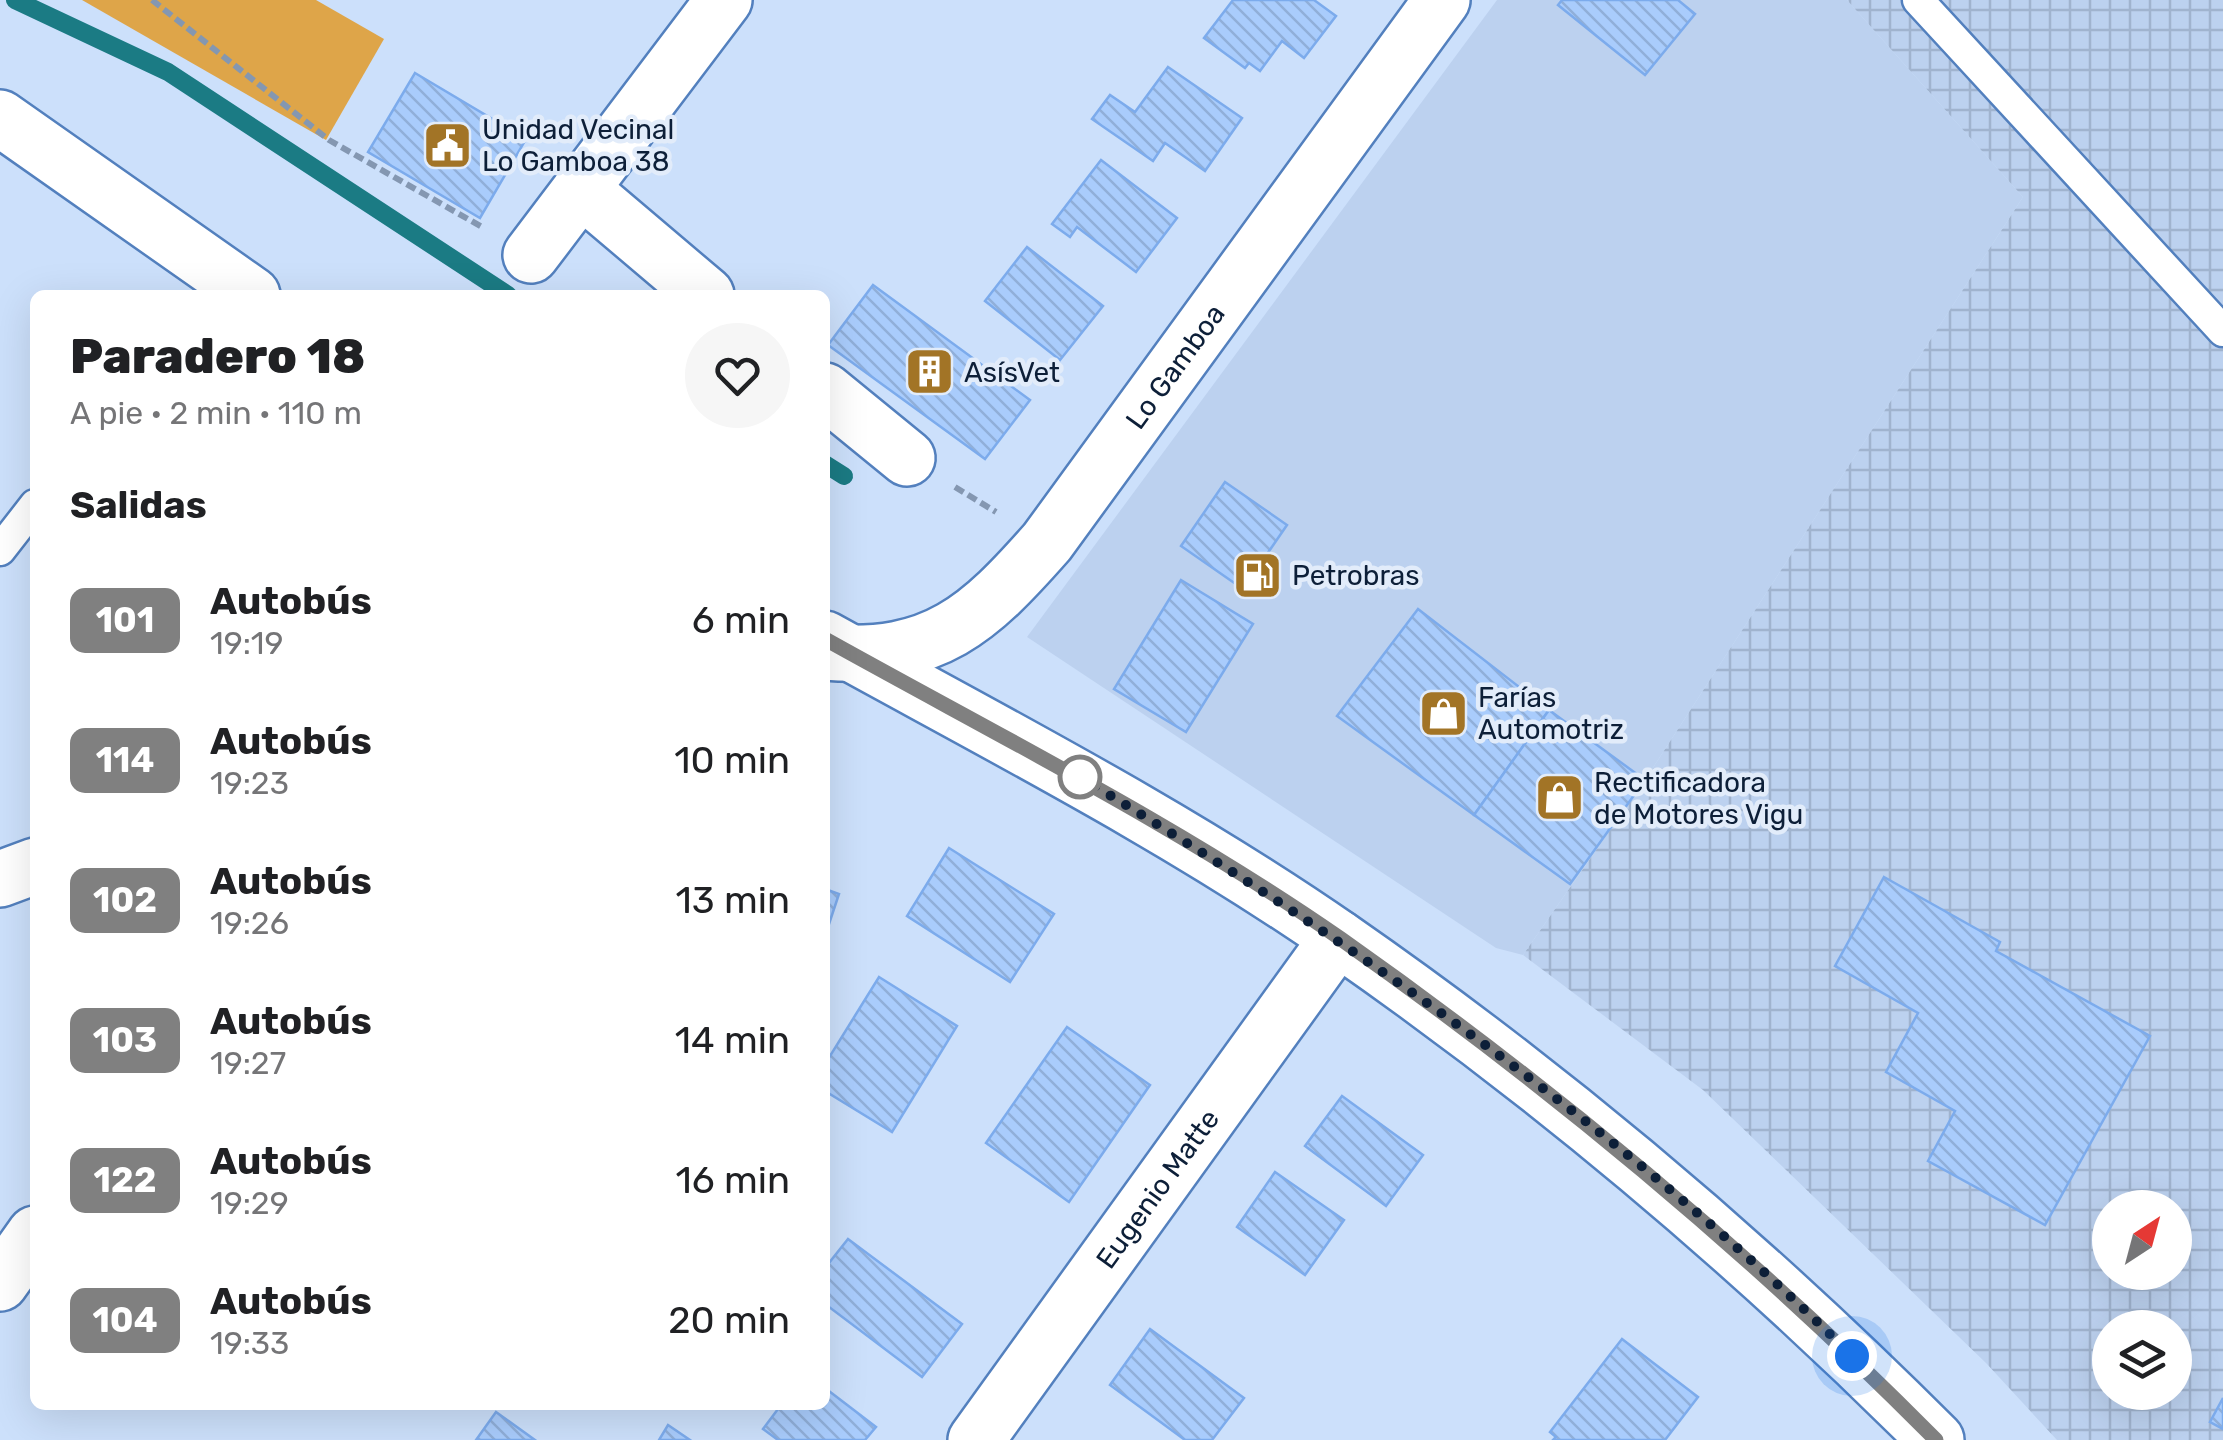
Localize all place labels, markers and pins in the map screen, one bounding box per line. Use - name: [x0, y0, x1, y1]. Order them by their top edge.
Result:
- place label: Unidad Vecinal Lo Gamboa 38: [482, 113, 674, 178]
- public building icon: Unidad Vecinal Lo Gamboa 38: [421, 119, 473, 171]
- building icon: AsísVet: [903, 346, 955, 398]
- place label: AsísVet: [964, 356, 1060, 389]
- fuel station icon: Petrobras: [1231, 549, 1283, 601]
- place label: Petrobras: [1292, 559, 1420, 592]
- place label: Farías Automotriz: [1478, 681, 1624, 746]
- shop icon: Farías Automotriz: [1417, 687, 1469, 739]
- unlabelled marker: [1059, 756, 1101, 798]
- place label: Rectificadora de Motores Vigu: [1594, 766, 1803, 831]
- shop icon: Rectificadora de Motores Vigu: [1533, 772, 1585, 824]

